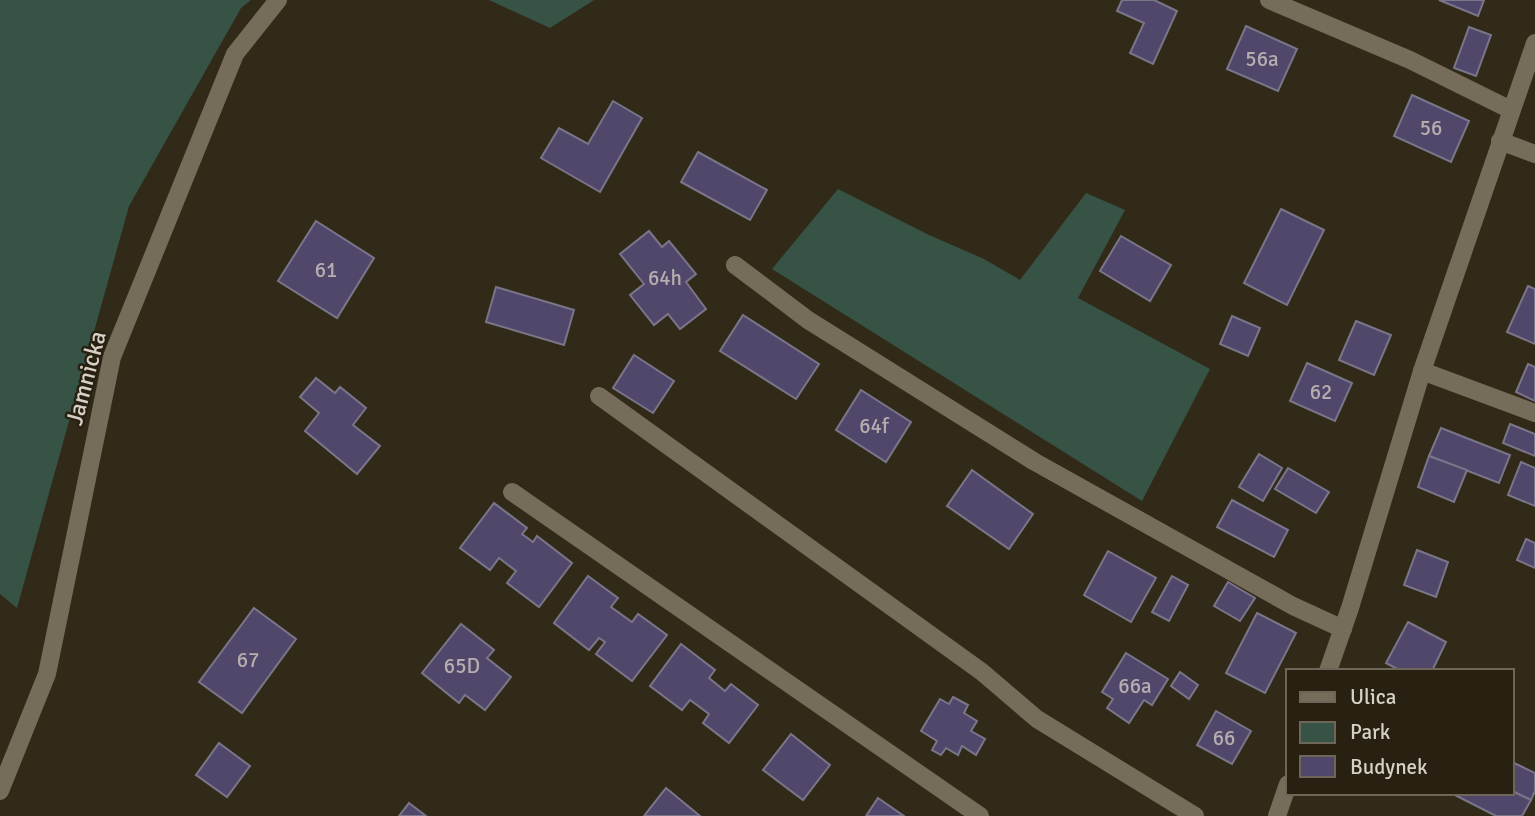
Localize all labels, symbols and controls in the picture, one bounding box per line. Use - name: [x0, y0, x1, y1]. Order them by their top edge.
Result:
- house number: 56a: [1245, 46, 1279, 72]
- house number: 56: [1420, 115, 1442, 141]
- house number: 61: [315, 257, 337, 283]
- house number: 64h: [648, 265, 682, 291]
- street label: Jamnicka: [59, 327, 113, 429]
- house number: 62: [1310, 379, 1332, 405]
- house number: 64f: [859, 413, 890, 439]
- house number: 67: [237, 647, 259, 673]
- house number: 65D: [444, 653, 480, 679]
- legend: [1286, 669, 1514, 795]
- house number: 66a: [1118, 673, 1152, 699]
- text: Ulica: [1350, 684, 1396, 710]
- text: Park: [1350, 719, 1391, 745]
- house number: 66: [1213, 725, 1235, 751]
- text: Budynek: [1350, 754, 1428, 780]

